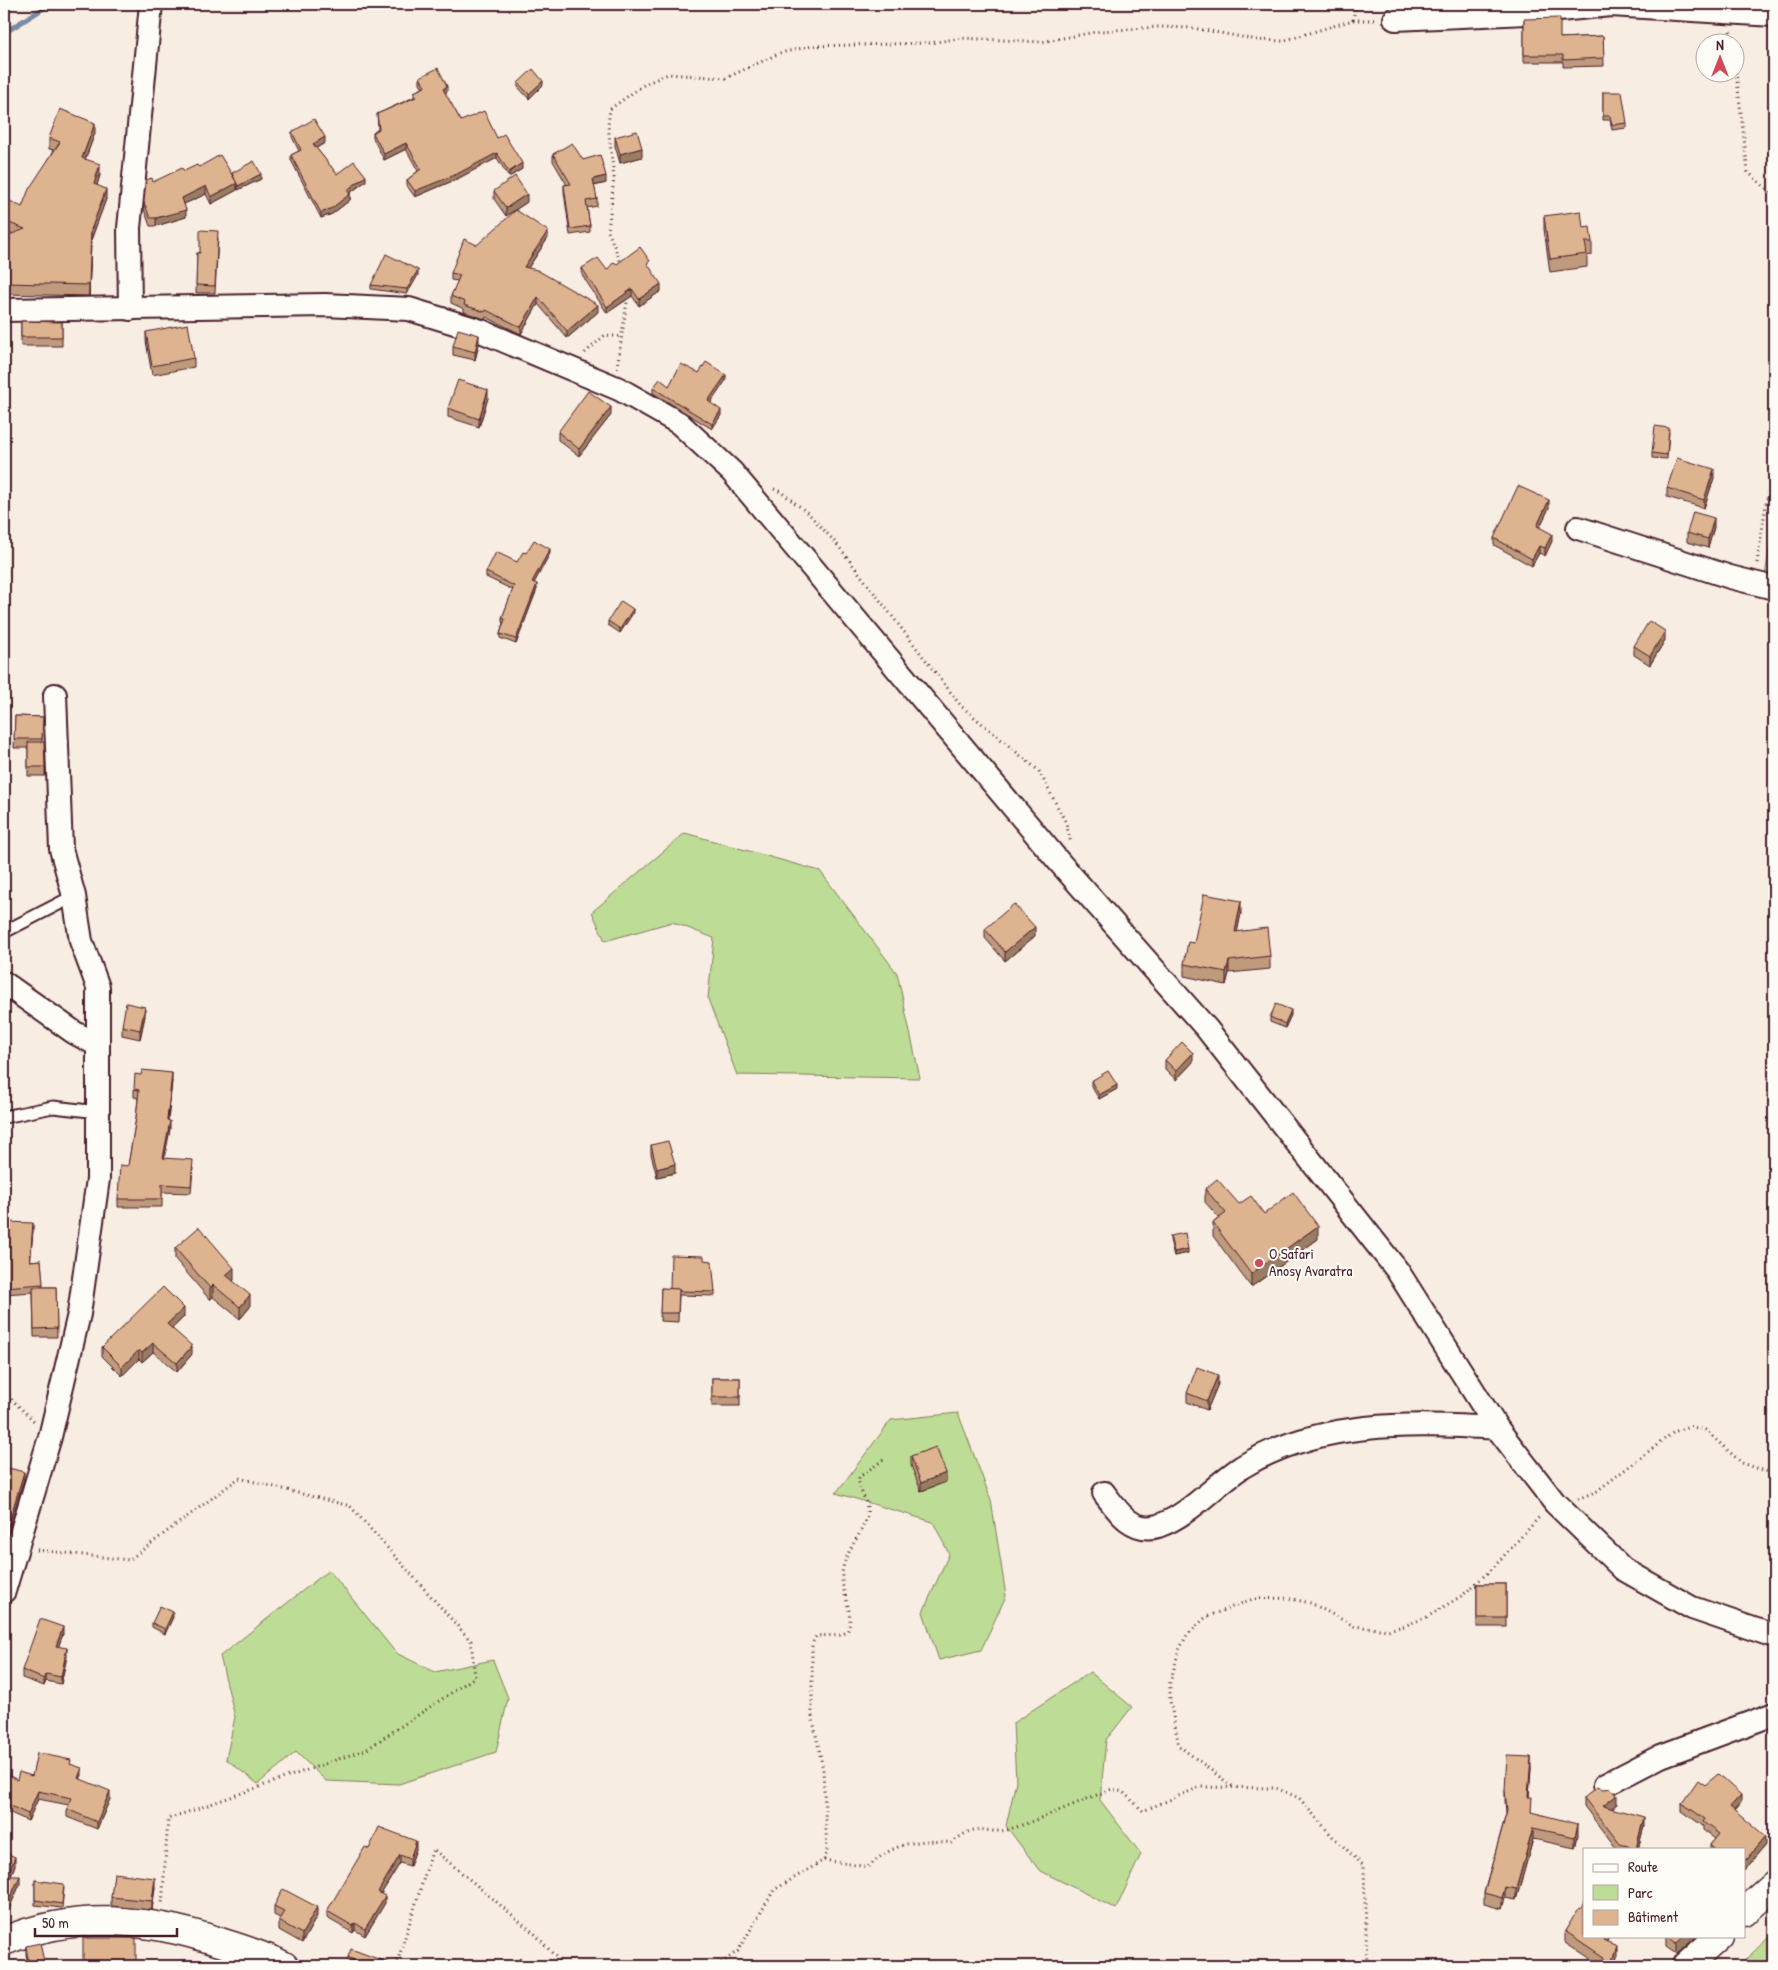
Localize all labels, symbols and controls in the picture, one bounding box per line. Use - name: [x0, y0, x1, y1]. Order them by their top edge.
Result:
- north arrow: [1696, 32, 1746, 82]
- text: N: [1716, 35, 1724, 54]
- place label: O Safari Anosy Avaratra: [1269, 1243, 1353, 1281]
- marker: O Safari Anosy Avaratra: [1253, 1257, 1265, 1269]
- legend: [1583, 1848, 1746, 1938]
- text: Route: [1628, 1856, 1658, 1877]
- text: Parc: [1628, 1882, 1653, 1903]
- scale bar: [35, 1905, 178, 1937]
- text: Bâtiment: [1628, 1906, 1679, 1927]
- text: 50 m: [42, 1912, 69, 1933]

